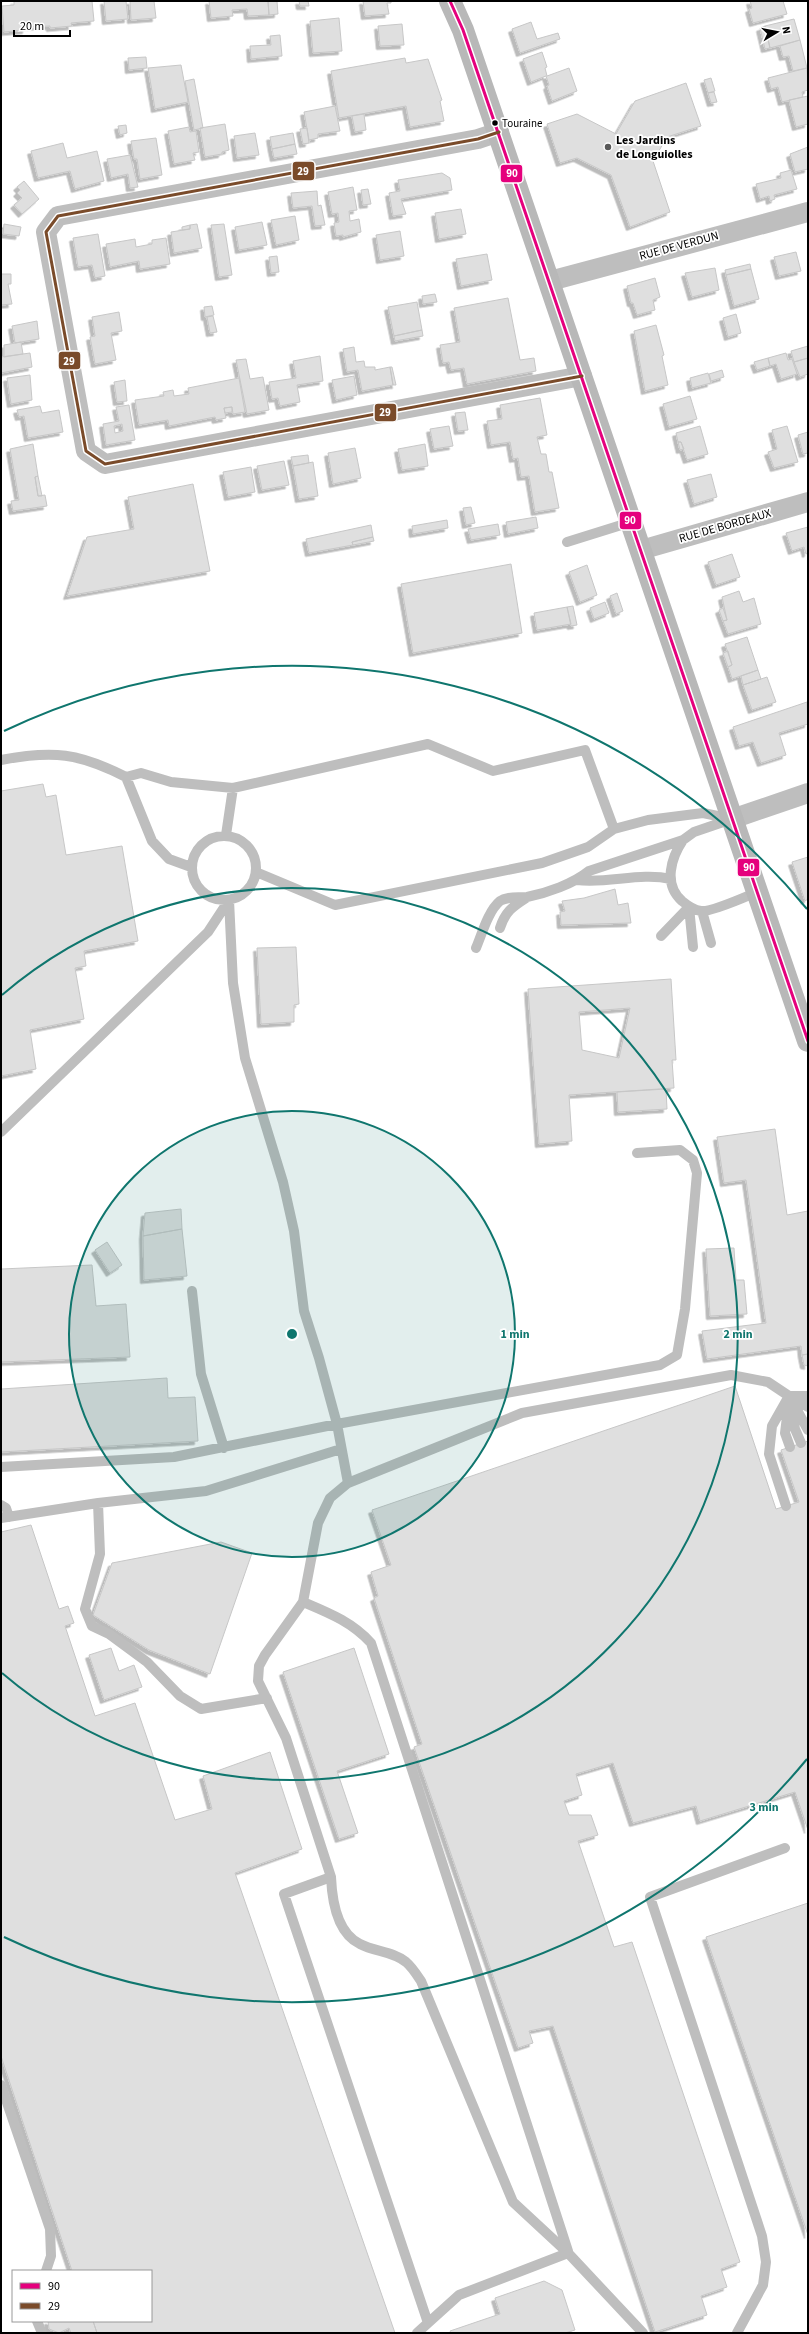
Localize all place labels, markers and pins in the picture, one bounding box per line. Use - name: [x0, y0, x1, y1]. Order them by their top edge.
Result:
- place label: Touraine: [502, 116, 543, 131]
- marker: Touraine: [490, 118, 500, 128]
- place label: Les Jardins de Longuiolles: [616, 132, 693, 163]
- marker: Les Jardins de Longuiolles: [603, 142, 613, 152]
- centre of rings: [285, 1327, 299, 1341]

